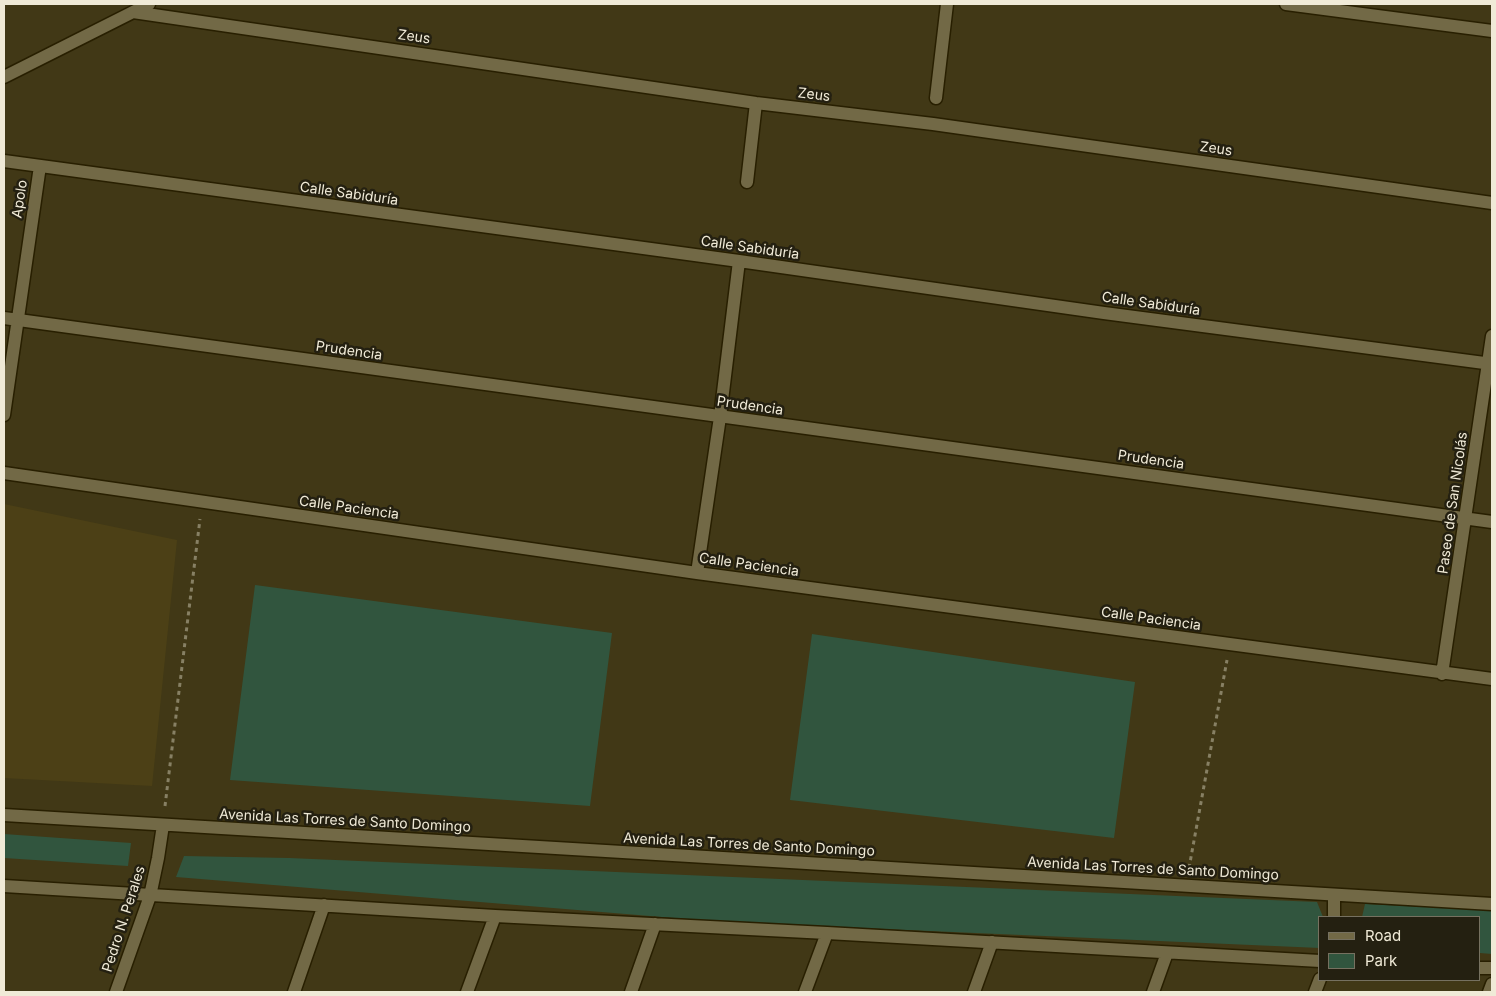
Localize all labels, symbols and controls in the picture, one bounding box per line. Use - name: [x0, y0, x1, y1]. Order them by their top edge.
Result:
- street label: Zeus: [397, 26, 431, 48]
- street label: Zeus: [797, 85, 831, 105]
- street label: Zeus: [1199, 138, 1233, 160]
- street label: Apolo: [9, 179, 31, 219]
- street label: Calle Sabiduría: [299, 179, 399, 209]
- street label: Calle Sabiduría: [700, 233, 800, 263]
- street label: Calle Sabiduría: [1101, 289, 1201, 319]
- street label: Prudencia: [315, 338, 383, 364]
- street label: Prudencia: [716, 393, 784, 419]
- street label: Paseo de San Nicolás: [1435, 431, 1471, 575]
- street label: Prudencia: [1117, 447, 1185, 473]
- street label: Calle Paciencia: [298, 493, 400, 523]
- street label: Calle Paciencia: [698, 550, 800, 580]
- street label: Calle Paciencia: [1100, 604, 1202, 634]
- street label: Avenida Las Torres de Santo Domingo: [219, 806, 471, 836]
- street label: Avenida Las Torres de Santo Domingo: [623, 830, 875, 860]
- street label: Avenida Las Torres de Santo Domingo: [1027, 854, 1279, 884]
- street label: Pedro N. Perales: [99, 864, 149, 974]
- legend: [1318, 916, 1481, 981]
- text: Road: [1365, 926, 1401, 945]
- text: Park: [1365, 951, 1397, 970]

